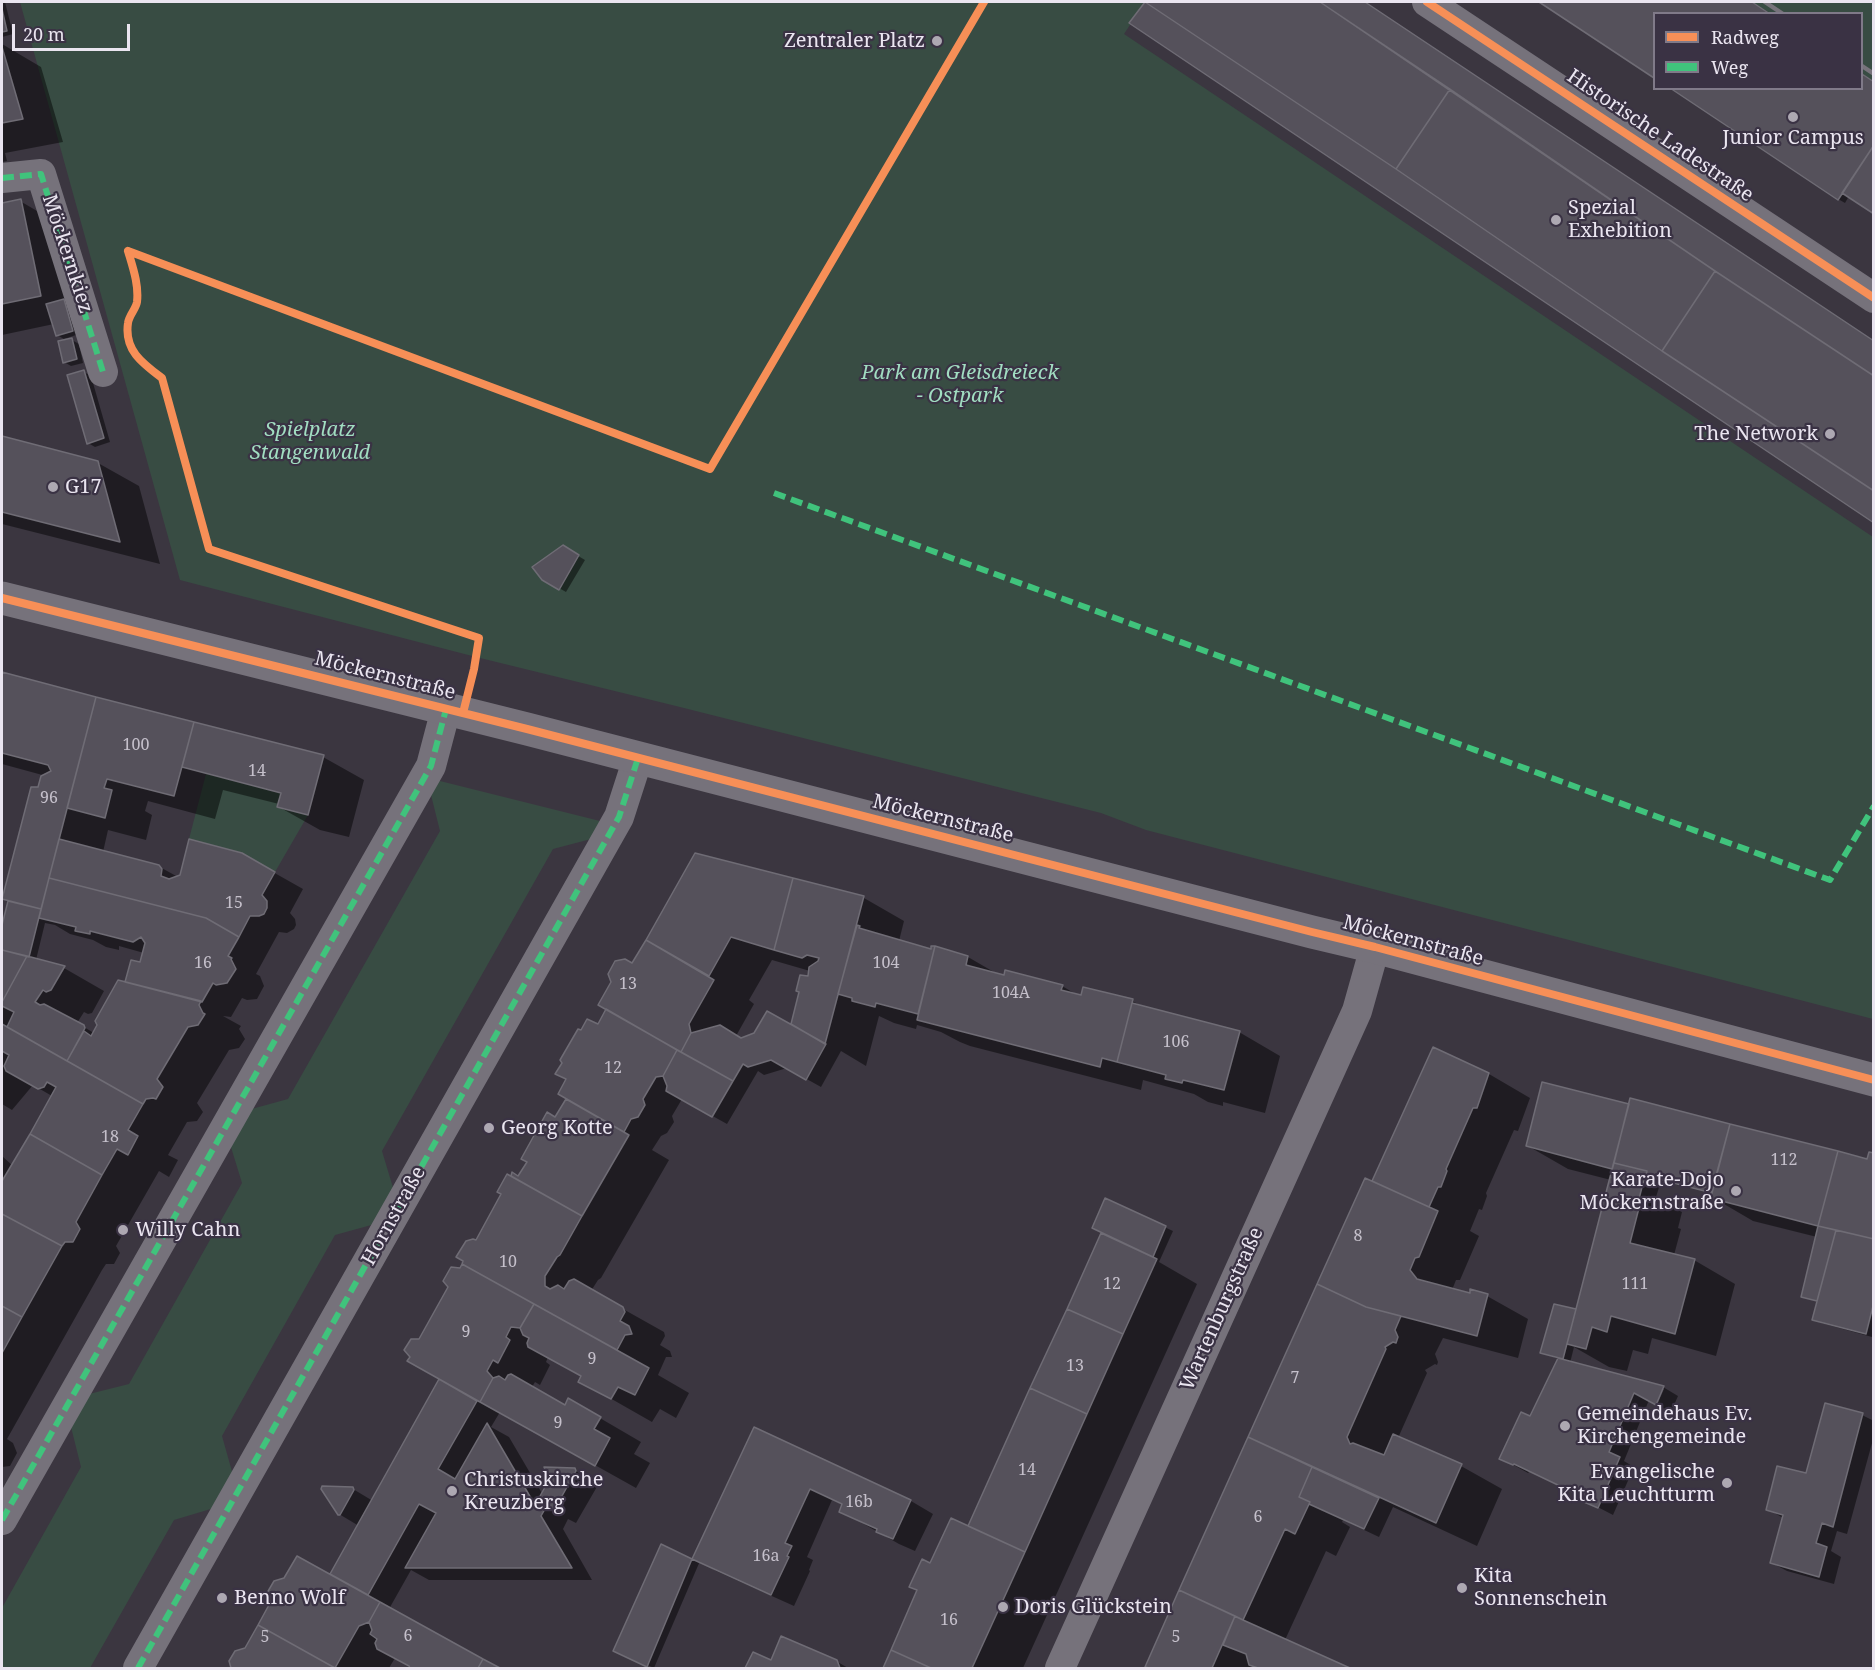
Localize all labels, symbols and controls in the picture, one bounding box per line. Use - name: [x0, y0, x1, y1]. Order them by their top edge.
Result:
- scale bar: [15, 12, 134, 50]
- legend: [1653, 12, 1863, 90]
- text: 20 m: [23, 22, 65, 46]
- text: Radweg: [1711, 25, 1779, 49]
- place label: Zentraler Platz: [784, 29, 925, 53]
- marker: Zentraler Platz: [930, 34, 944, 48]
- text: Weg: [1711, 55, 1748, 79]
- street label: Historische Ladestraße: [1562, 65, 1758, 207]
- marker: Junior Campus: [1786, 110, 1800, 124]
- place label: Junior Campus: [1722, 126, 1864, 150]
- street label: Möckernkiez: [37, 192, 97, 316]
- place label: Spezial Exhebition: [1568, 196, 1672, 243]
- marker: Spezial Exhebition: [1549, 213, 1563, 227]
- park label: Park am Gleisdreieck - Ostpark: [861, 361, 1059, 408]
- park label: Spielplatz Stangenwald: [250, 418, 370, 465]
- place label: The Network: [1694, 422, 1818, 446]
- marker: The Network: [1823, 427, 1837, 441]
- place label: G17: [65, 475, 102, 499]
- marker: G17: [46, 480, 60, 494]
- street label: Möckernstraße: [312, 647, 458, 705]
- house number: 100: [123, 735, 149, 755]
- house number: 14: [248, 761, 266, 781]
- house number: 96: [40, 788, 58, 808]
- street label: Möckernstraße: [870, 790, 1016, 848]
- house number: 15: [225, 893, 243, 913]
- street label: Möckernstraße: [1340, 911, 1486, 971]
- house number: 16: [194, 953, 212, 973]
- house number: 104: [873, 953, 899, 973]
- house number: 13: [619, 974, 637, 994]
- house number: 104A: [992, 983, 1030, 1003]
- house number: 106: [1163, 1032, 1189, 1052]
- house number: 12: [604, 1058, 622, 1078]
- place label: Georg Kotte: [501, 1116, 613, 1140]
- marker: Georg Kotte: [482, 1121, 496, 1135]
- house number: 18: [101, 1127, 119, 1147]
- house number: 112: [1771, 1150, 1797, 1170]
- street label: Hornstraße: [357, 1162, 431, 1270]
- place label: Karate-Dojo Möckernstraße: [1580, 1168, 1724, 1215]
- marker: Karate-Dojo Möckernstraße: [1729, 1184, 1743, 1198]
- place label: Willy Cahn: [135, 1218, 240, 1242]
- marker: Willy Cahn: [116, 1223, 130, 1237]
- street label: Wartenburgstraße: [1175, 1224, 1269, 1394]
- house number: 8: [1354, 1226, 1362, 1246]
- house number: 10: [499, 1252, 517, 1272]
- house number: 12: [1103, 1274, 1121, 1294]
- house number: 111: [1622, 1274, 1648, 1294]
- house number: 9: [462, 1322, 470, 1342]
- house number: 9: [588, 1349, 596, 1369]
- house number: 13: [1066, 1356, 1084, 1376]
- house number: 7: [1291, 1368, 1299, 1388]
- place label: Gemeindehaus Ev. Kirchengemeinde: [1577, 1402, 1752, 1449]
- house number: 9: [554, 1413, 562, 1433]
- marker: Gemeindehaus Ev. Kirchengemeinde: [1558, 1419, 1572, 1433]
- house number: 14: [1018, 1460, 1036, 1480]
- place label: Evangelische Kita Leuchtturm: [1558, 1460, 1715, 1507]
- place label: Christuskirche Kreuzberg: [464, 1468, 603, 1515]
- marker: Evangelische Kita Leuchtturm: [1720, 1476, 1734, 1490]
- marker: Christuskirche Kreuzberg: [445, 1484, 459, 1498]
- house number: 16b: [845, 1492, 873, 1512]
- house number: 6: [1254, 1507, 1262, 1527]
- house number: 16a: [753, 1546, 779, 1566]
- place label: Kita Sonnenschein: [1474, 1564, 1607, 1611]
- marker: Kita Sonnenschein: [1455, 1581, 1469, 1595]
- place label: Benno Wolf: [234, 1586, 345, 1610]
- marker: Benno Wolf: [215, 1591, 229, 1605]
- place label: Doris Glückstein: [1015, 1595, 1172, 1619]
- marker: Doris Glückstein: [996, 1600, 1010, 1614]
- house number: 16: [940, 1610, 958, 1630]
- house number: 6: [404, 1626, 412, 1646]
- house number: 5: [261, 1627, 269, 1647]
- house number: 5: [1172, 1627, 1180, 1647]

